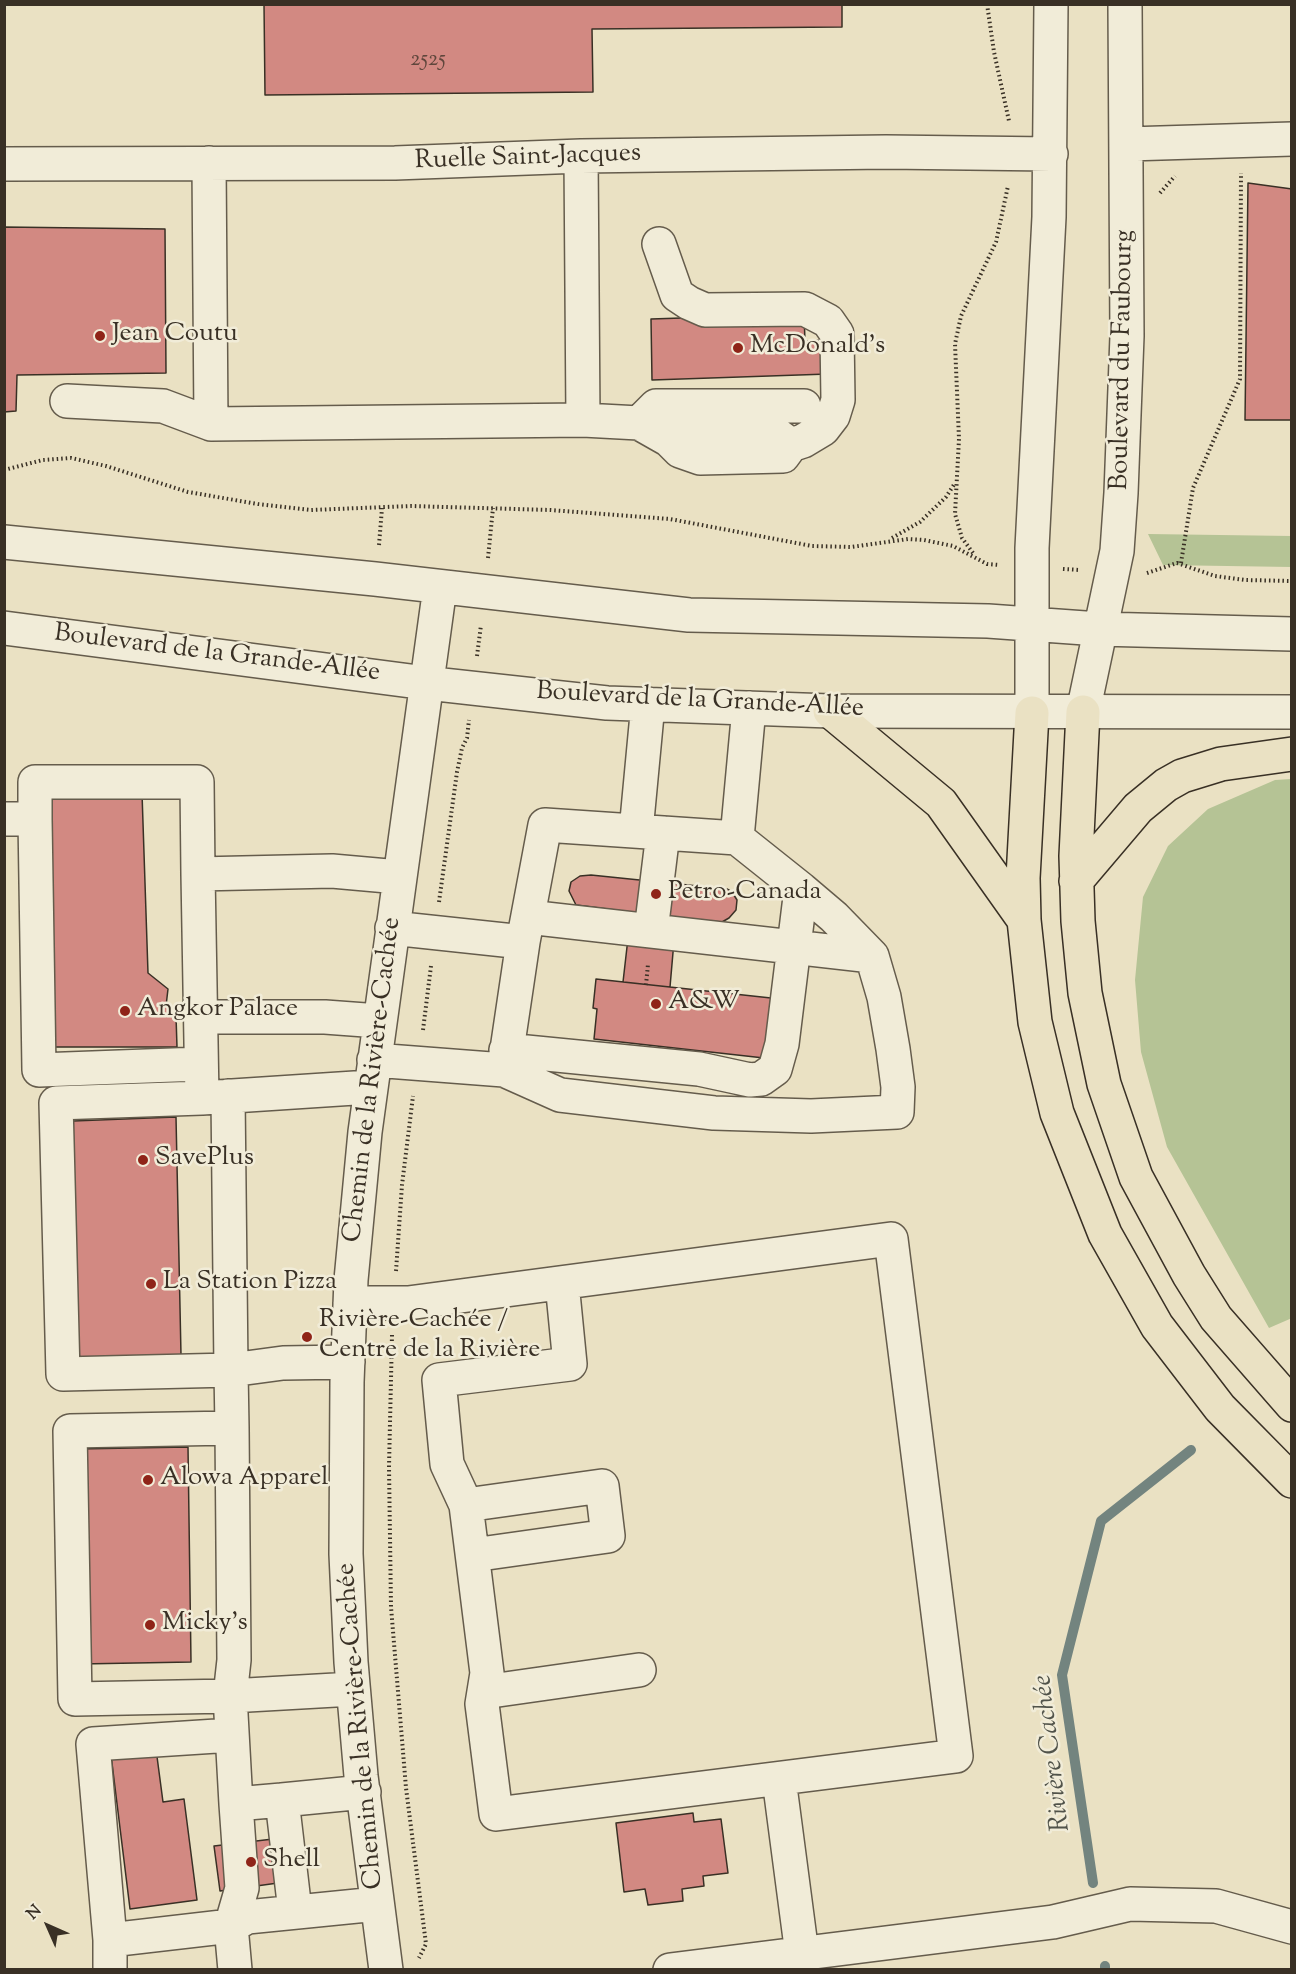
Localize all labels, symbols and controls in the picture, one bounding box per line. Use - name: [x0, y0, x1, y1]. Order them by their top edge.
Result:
- house number: 2525: [410, 48, 446, 74]
- street label: Ruelle Saint-Jacques: [414, 139, 642, 179]
- street label: Boulevard du Faubourg: [1106, 229, 1142, 491]
- place label: Jean Coutu: [112, 320, 238, 352]
- marker: Jean Coutu: [93, 329, 107, 343]
- place label: McDonald's: [750, 332, 885, 364]
- marker: McDonald's: [731, 341, 745, 355]
- street label: Boulevard de la Grande-Allée: [52, 620, 382, 690]
- street label: Boulevard de la Grande-Allée: [535, 678, 865, 726]
- place label: Petro-Canada: [668, 878, 821, 910]
- marker: Petro-Canada: [649, 887, 663, 901]
- street label: Chemin de la Rivière-Cachée: [339, 916, 409, 1244]
- place label: A&W: [668, 988, 740, 1020]
- place label: Angkor Palace: [137, 995, 298, 1027]
- marker: A&W: [649, 997, 663, 1011]
- marker: Angkor Palace: [118, 1004, 132, 1018]
- place label: SavePlus: [155, 1144, 254, 1176]
- marker: SavePlus: [136, 1153, 150, 1167]
- place label: La Station Pizza: [163, 1268, 337, 1300]
- marker: La Station Pizza: [144, 1277, 158, 1291]
- place label: Rivière-Cachée / Centre de la Rivière: [319, 1306, 540, 1368]
- marker: Rivière-Cachée / Centre de la Rivière: [300, 1330, 314, 1344]
- place label: Alowa Apparel: [160, 1464, 329, 1496]
- marker: Alowa Apparel: [141, 1473, 155, 1487]
- street label: Chemin de la Rivière-Cachée: [332, 1562, 392, 1890]
- place label: Micky's: [162, 1609, 248, 1641]
- marker: Micky's: [143, 1618, 157, 1632]
- water label: Rivière Cachée: [1028, 1673, 1080, 1833]
- place label: Shell: [263, 1846, 320, 1878]
- marker: Shell: [244, 1855, 258, 1869]
- north arrow: [18, 1896, 78, 1956]
- text: N: [22, 1900, 48, 1926]

